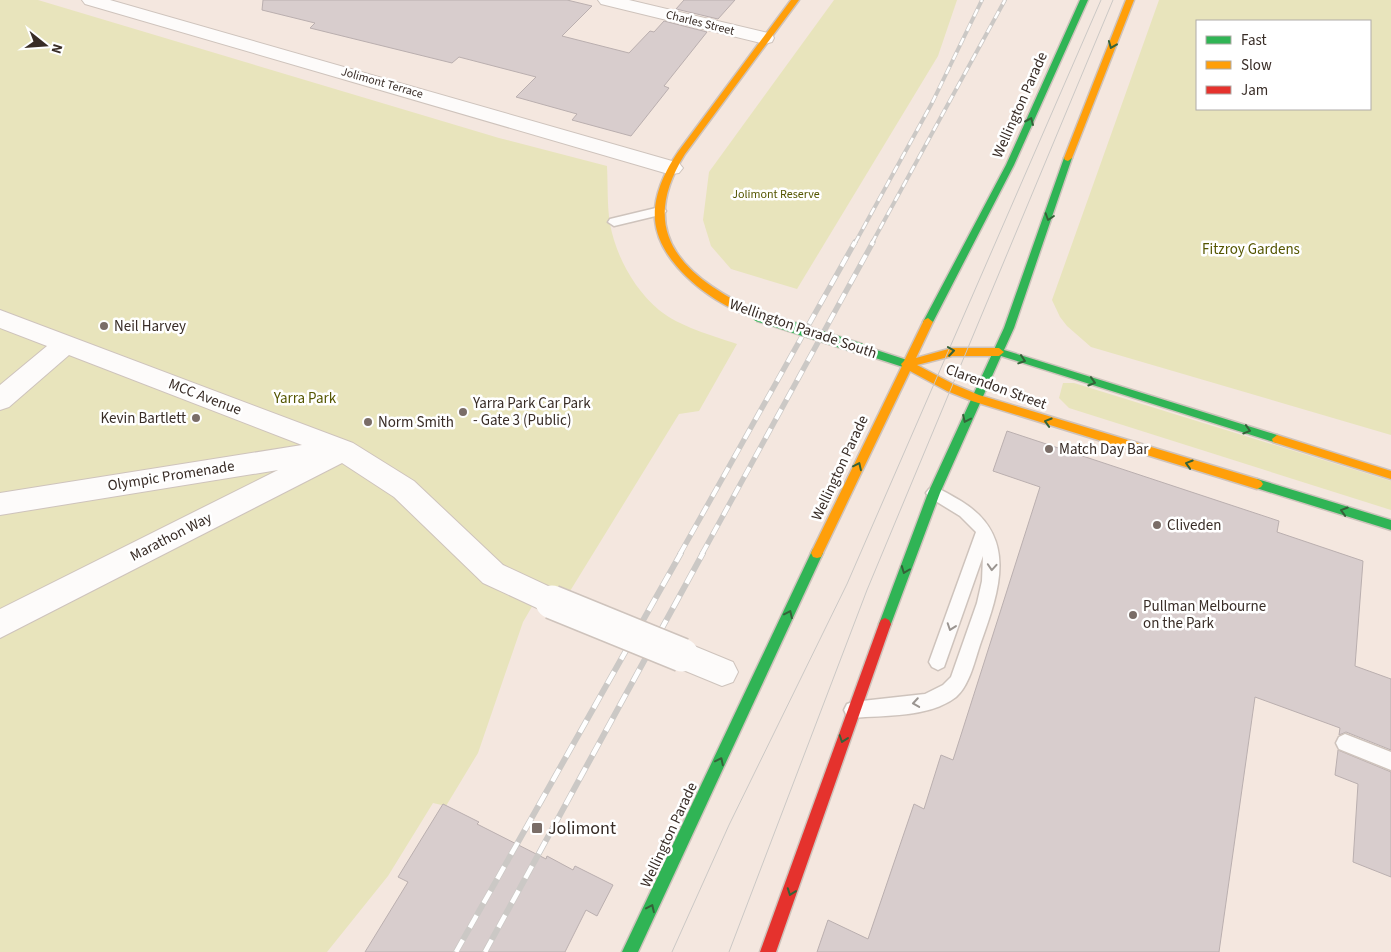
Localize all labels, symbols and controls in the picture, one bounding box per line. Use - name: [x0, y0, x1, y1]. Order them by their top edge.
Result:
- street label: Charles Street: [664, 6, 736, 40]
- north arrow: [20, 20, 70, 70]
- legend: [1196, 20, 1371, 110]
- text: Fast: [1241, 30, 1267, 51]
- one-way arrow: [1108, 40, 1118, 49]
- text: N: [46, 41, 67, 56]
- street label: Wellington Parade: [987, 49, 1053, 161]
- text: Slow: [1241, 55, 1272, 76]
- street label: Jolimont Terrace: [339, 63, 425, 103]
- text: Jam: [1241, 80, 1268, 101]
- one-way arrow: [1024, 117, 1035, 126]
- park label: Jolimont Reserve: [732, 186, 820, 203]
- one-way arrow: [1044, 213, 1054, 221]
- park label: Fitzroy Gardens: [1202, 239, 1300, 260]
- street label: Wellington Parade South: [726, 294, 880, 364]
- place label: Neil Harvey: [114, 316, 186, 337]
- marker: Neil Harvey: [98, 320, 110, 332]
- one-way arrow: [948, 346, 956, 357]
- one-way arrow: [1017, 354, 1025, 364]
- street label: Clarendon Street: [943, 359, 1049, 415]
- street label: MCC Avenue: [165, 373, 245, 421]
- one-way arrow: [1087, 376, 1095, 386]
- park label: Yarra Park: [273, 388, 337, 409]
- place label: Yarra Park Car Park - Gate 3 (Public): [472, 393, 591, 431]
- marker: Yarra Park Car Park - Gate 3 (Public): [457, 406, 469, 418]
- place label: Kevin Bartlett: [100, 408, 186, 429]
- marker: Kevin Bartlett: [190, 412, 202, 424]
- place label: Norm Smith: [378, 412, 454, 433]
- street label: Wellington Parade: [806, 412, 874, 524]
- one-way arrow: [962, 414, 973, 423]
- marker: Norm Smith: [362, 416, 374, 428]
- one-way arrow: [1044, 417, 1053, 427]
- one-way arrow: [1242, 425, 1250, 435]
- place label: Match Day Bar: [1059, 439, 1149, 460]
- marker: Match Day Bar: [1043, 443, 1055, 455]
- street label: Olympic Promenade: [106, 456, 236, 496]
- one-way arrow: [1185, 460, 1193, 470]
- one-way arrow: [851, 463, 861, 472]
- one-way arrow: [1341, 506, 1349, 516]
- street label: Marathon Way: [126, 507, 216, 567]
- place label: Cliveden: [1167, 515, 1221, 536]
- marker: Cliveden: [1151, 519, 1163, 531]
- one-way arrow: [987, 564, 998, 572]
- one-way arrow: [901, 565, 912, 574]
- place label: Pullman Melbourne on the Park: [1143, 596, 1266, 634]
- marker: Pullman Melbourne on the Park: [1127, 609, 1139, 621]
- one-way arrow: [783, 610, 793, 619]
- one-way arrow: [947, 622, 957, 631]
- one-way arrow: [912, 698, 921, 708]
- one-way arrow: [839, 734, 849, 742]
- one-way arrow: [714, 757, 724, 766]
- street label: Wellington Parade: [635, 779, 703, 891]
- place label: Jolimont: [548, 816, 616, 841]
- marker: Jolimont: [530, 821, 544, 835]
- one-way arrow: [787, 888, 797, 896]
- one-way arrow: [644, 904, 655, 913]

